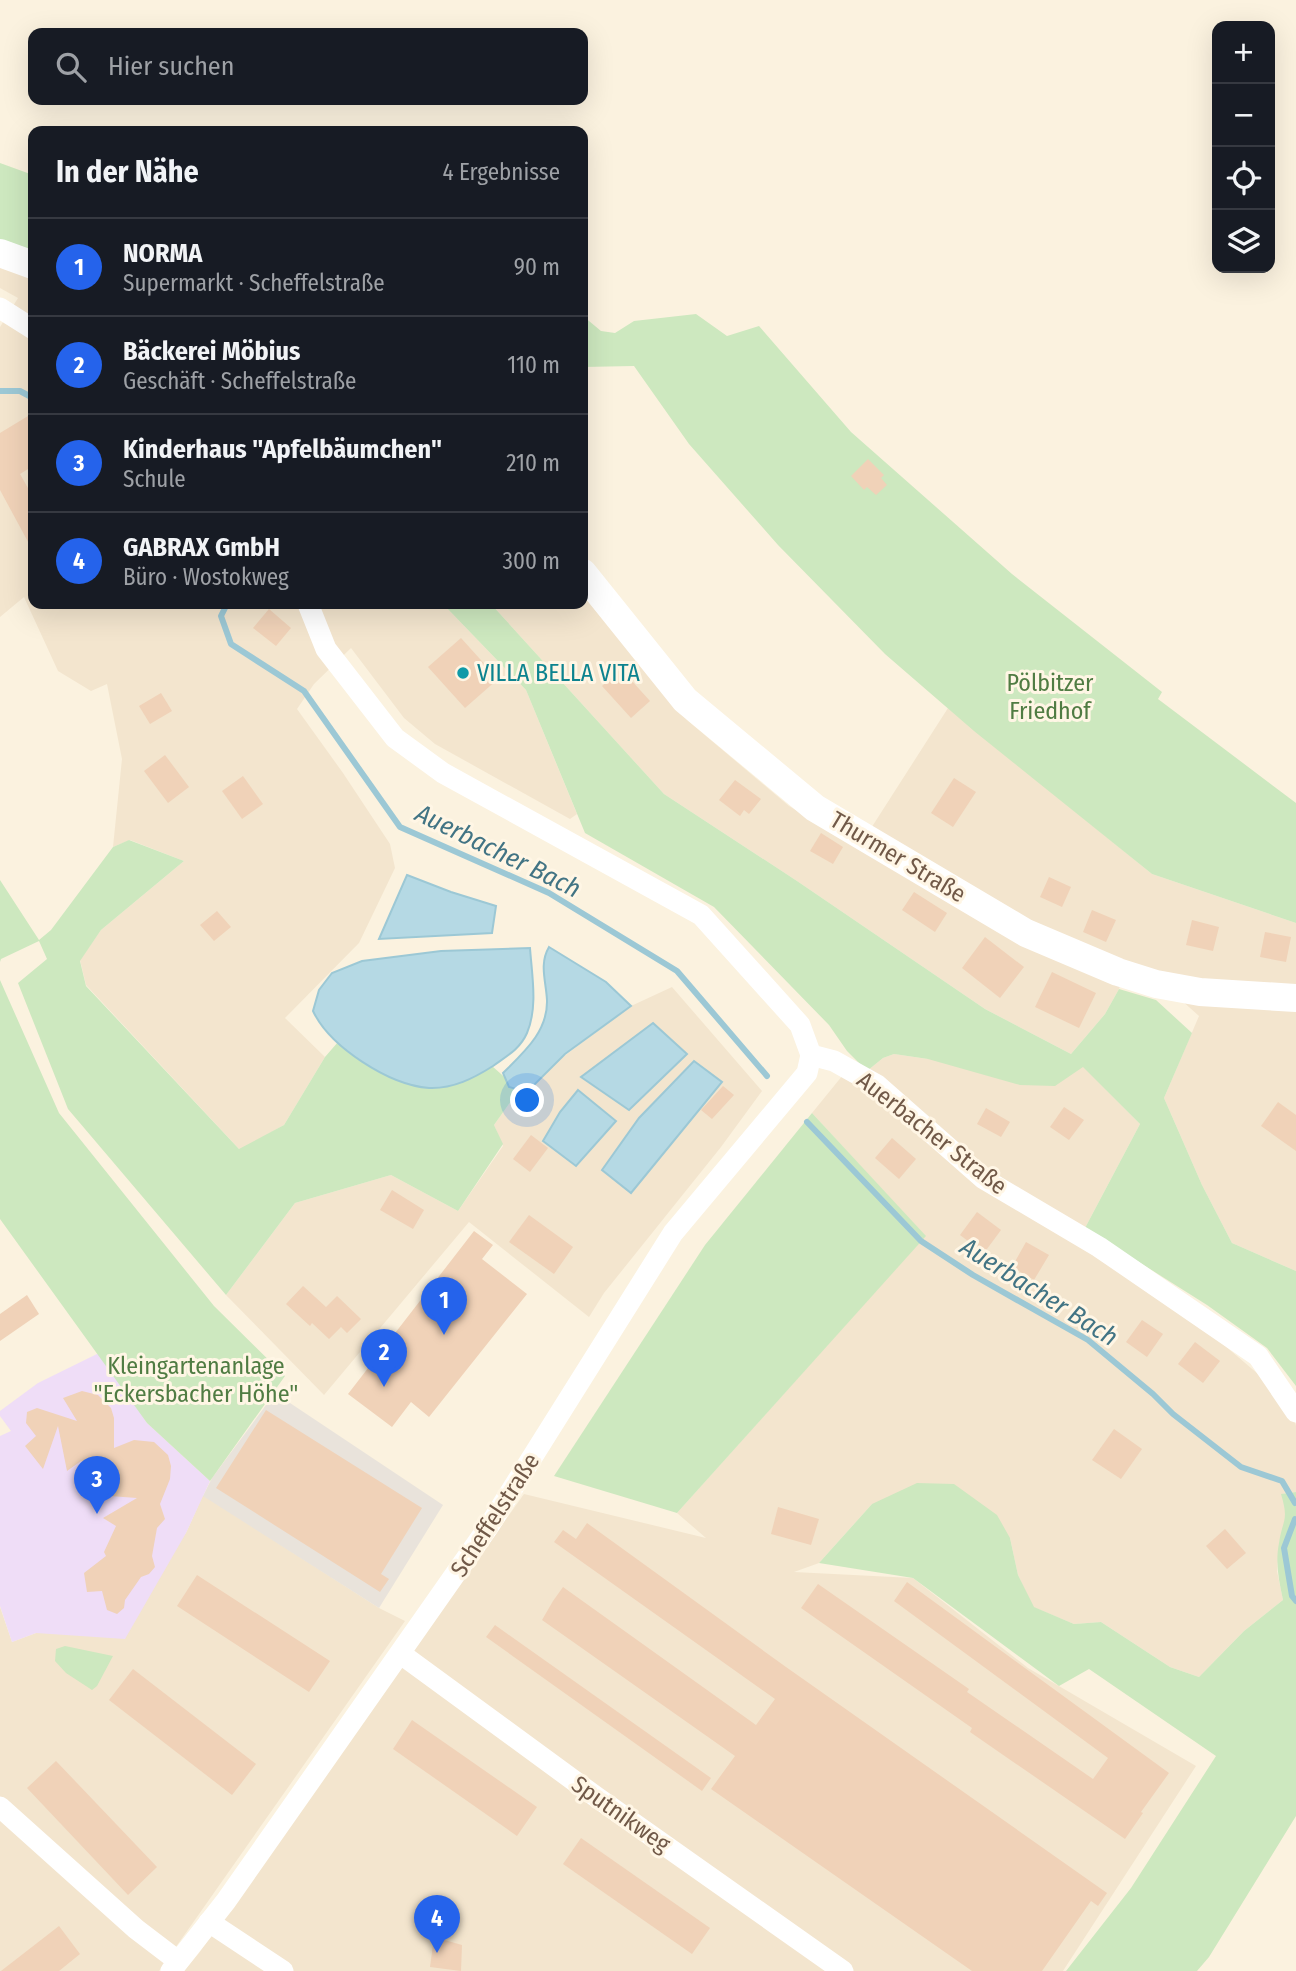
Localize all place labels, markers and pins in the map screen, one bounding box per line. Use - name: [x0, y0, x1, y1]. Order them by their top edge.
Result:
- place label: VILLA BELLA VITA: [477, 659, 640, 687]
- marker: VILLA BELLA VITA: [455, 665, 471, 681]
- pin: 1: [421, 1277, 467, 1335]
- pin: 2: [361, 1329, 407, 1387]
- pin: 3: [74, 1456, 120, 1514]
- pin: 4: [414, 1895, 460, 1953]

